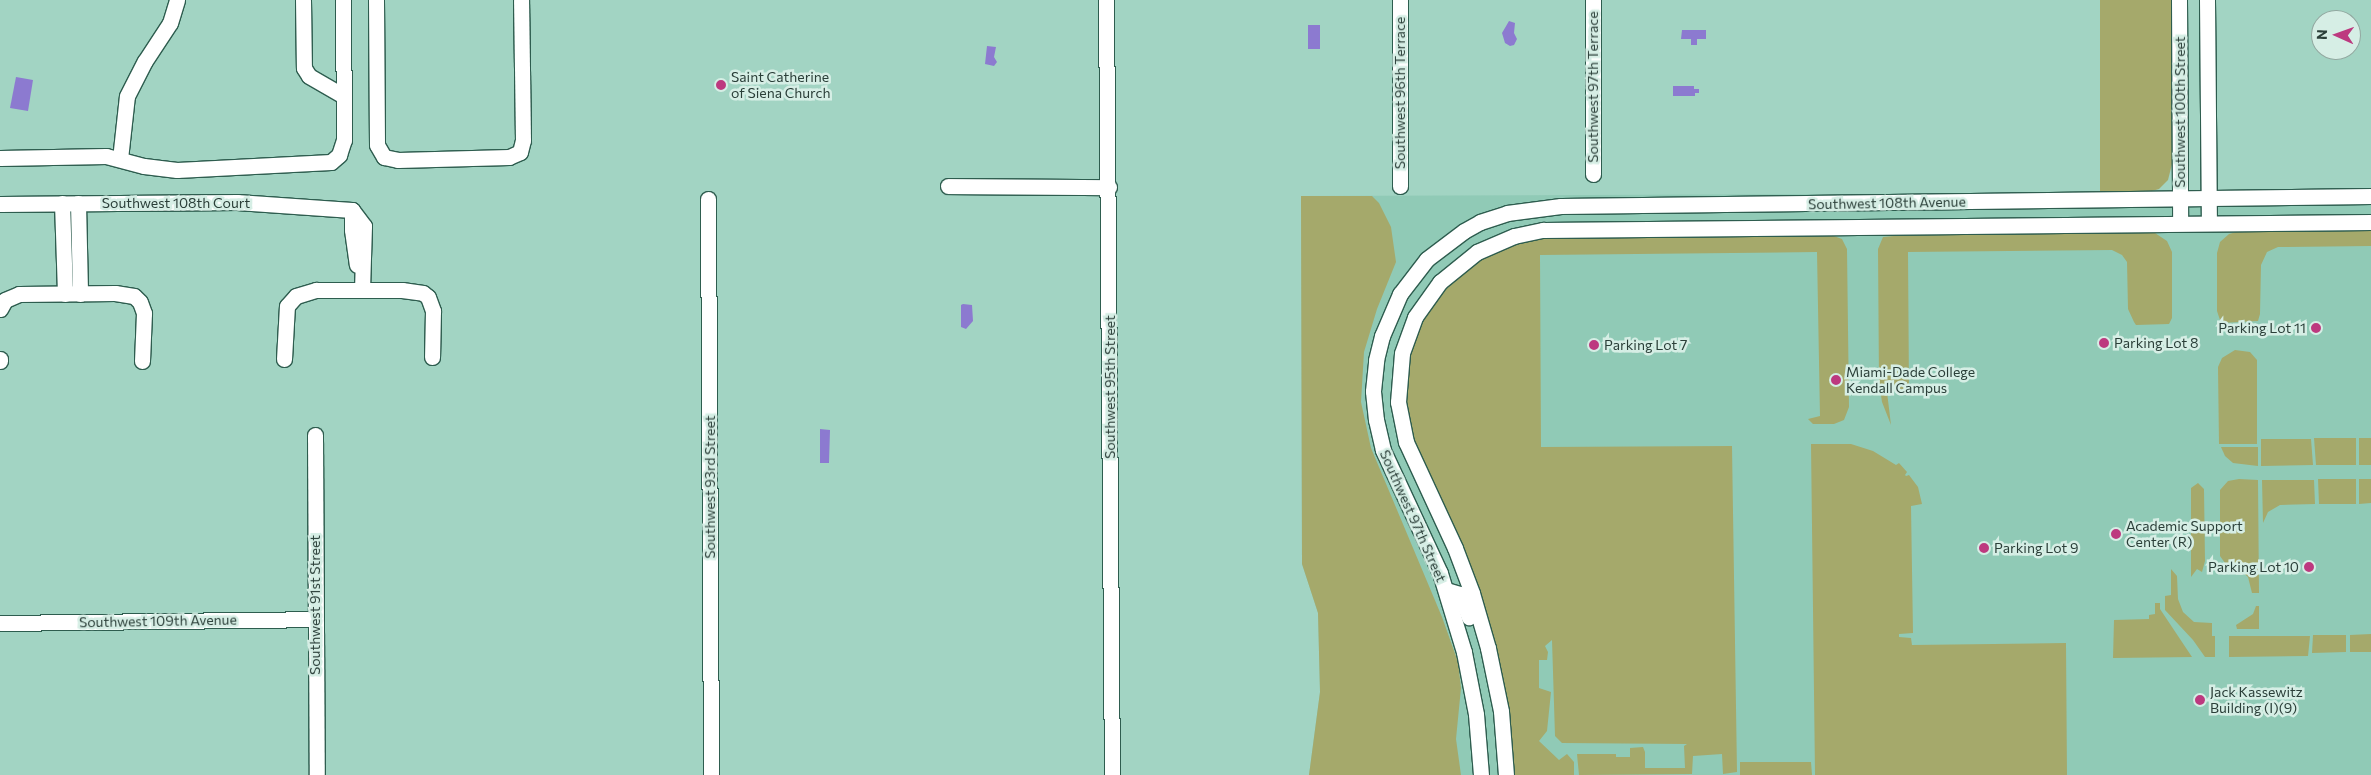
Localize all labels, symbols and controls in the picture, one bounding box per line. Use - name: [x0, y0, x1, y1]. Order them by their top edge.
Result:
- north arrow: [2311, 10, 2361, 60]
- street label: Southwest 97th Terrace: [1585, 11, 1601, 163]
- street label: Southwest 96th Terrace: [1392, 17, 1408, 169]
- text: N: [2313, 29, 2330, 40]
- street label: Southwest 100th Street: [2172, 36, 2188, 188]
- place label: Saint Catherine of Siena Church: [731, 69, 830, 102]
- marker: Saint Catherine of Siena Church: [715, 79, 727, 91]
- street label: Southwest 108th Avenue: [1808, 193, 1966, 213]
- street label: Southwest 108th Court: [102, 195, 250, 211]
- street label: Southwest 95th Street: [1102, 315, 1118, 459]
- place label: Parking Lot 11: [2218, 320, 2306, 336]
- marker: Parking Lot 11: [2310, 322, 2322, 334]
- place label: Parking Lot 8: [2114, 335, 2198, 351]
- place label: Parking Lot 7: [1604, 337, 1687, 353]
- marker: Parking Lot 8: [2098, 337, 2110, 349]
- marker: Parking Lot 7: [1588, 339, 1600, 351]
- place label: Miami-Dade College Kendall Campus: [1846, 364, 1975, 397]
- marker: Miami-Dade College Kendall Campus: [1830, 374, 1842, 386]
- street label: Southwest 93rd Street: [702, 415, 718, 559]
- street label: Southwest 97th Street: [1376, 447, 1450, 585]
- place label: Academic Support Center (R): [2126, 518, 2243, 550]
- marker: Academic Support Center (R): [2110, 528, 2122, 540]
- street label: Southwest 91st Street: [307, 535, 323, 675]
- place label: Parking Lot 9: [1994, 540, 2078, 556]
- marker: Parking Lot 9: [1978, 542, 1990, 554]
- place label: Parking Lot 10: [2208, 559, 2299, 575]
- marker: Parking Lot 10: [2303, 561, 2315, 573]
- street label: Southwest 109th Avenue: [79, 611, 237, 631]
- place label: Jack Kassewitz Building (I)(9): [2210, 684, 2303, 716]
- marker: Jack Kassewitz Building (I)(9): [2194, 694, 2206, 706]

